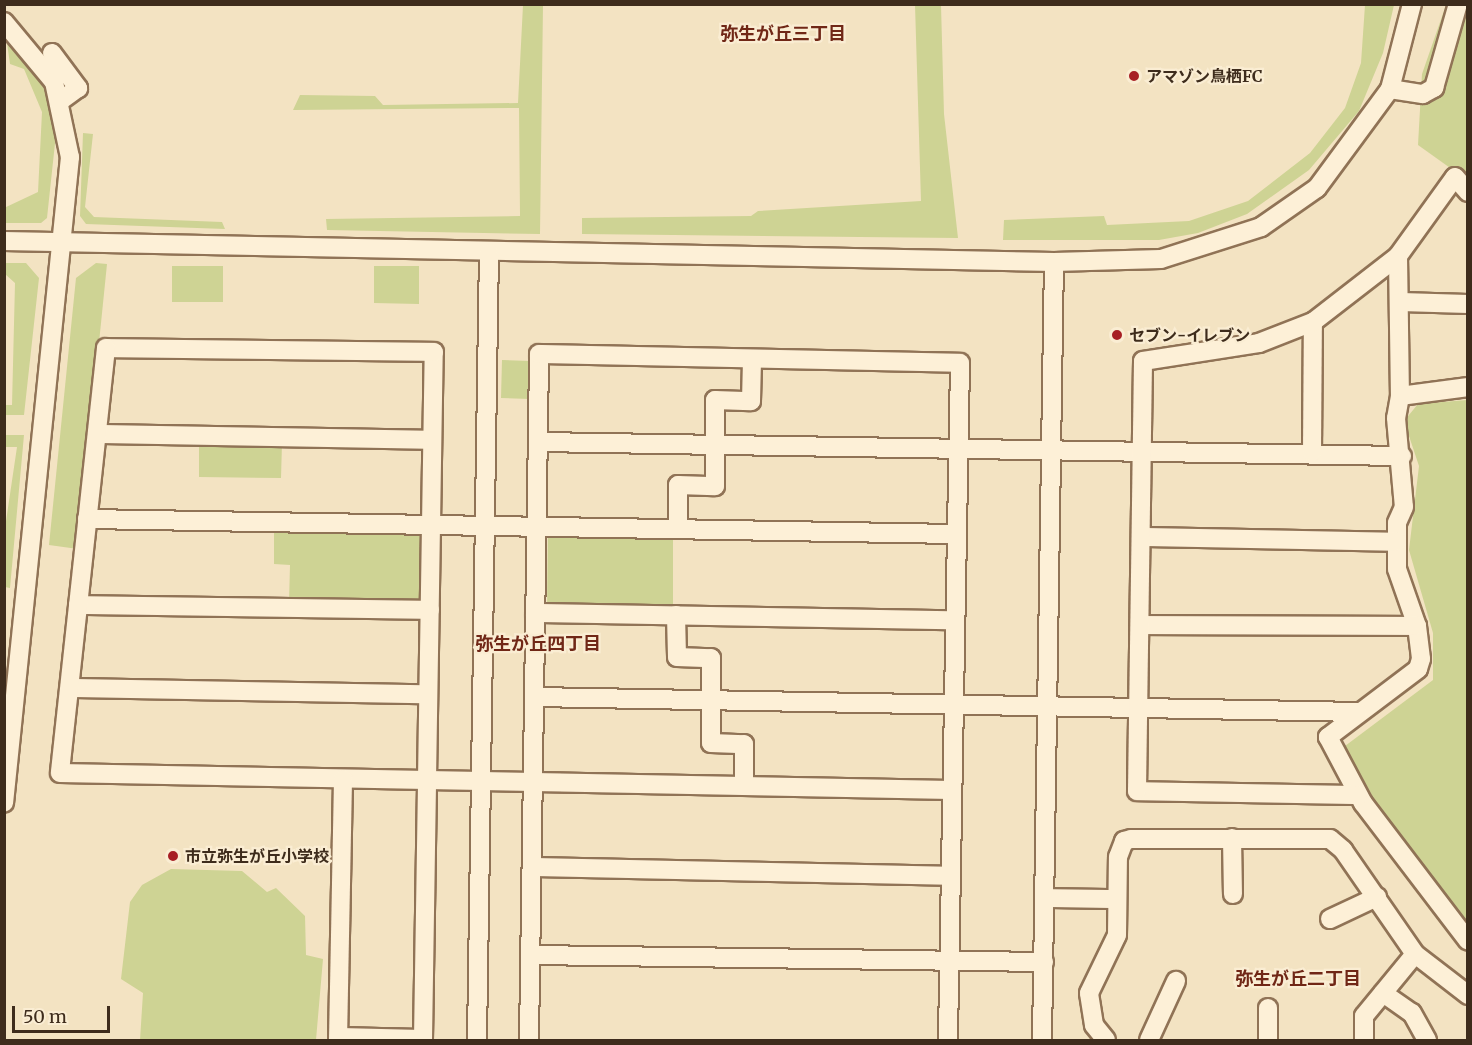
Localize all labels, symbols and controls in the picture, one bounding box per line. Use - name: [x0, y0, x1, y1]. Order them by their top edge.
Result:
- district label: 弥生が丘三丁目: [720, 23, 846, 45]
- place label: アマゾン鳥栖FC: [1146, 66, 1263, 86]
- marker: アマゾン鳥栖FC: [1127, 69, 1141, 83]
- place label: セブン-イレブン: [1129, 325, 1250, 345]
- marker: セブン-イレブン: [1110, 328, 1124, 342]
- district label: 弥生が丘四丁目: [475, 633, 601, 655]
- place label: 市立弥生が丘小学校: [185, 846, 329, 866]
- marker: 市立弥生が丘小学校: [166, 849, 180, 863]
- district label: 弥生が丘二丁目: [1235, 968, 1361, 990]
- scale bar: [15, 994, 112, 1032]
- text: 50 m: [23, 1005, 67, 1028]

